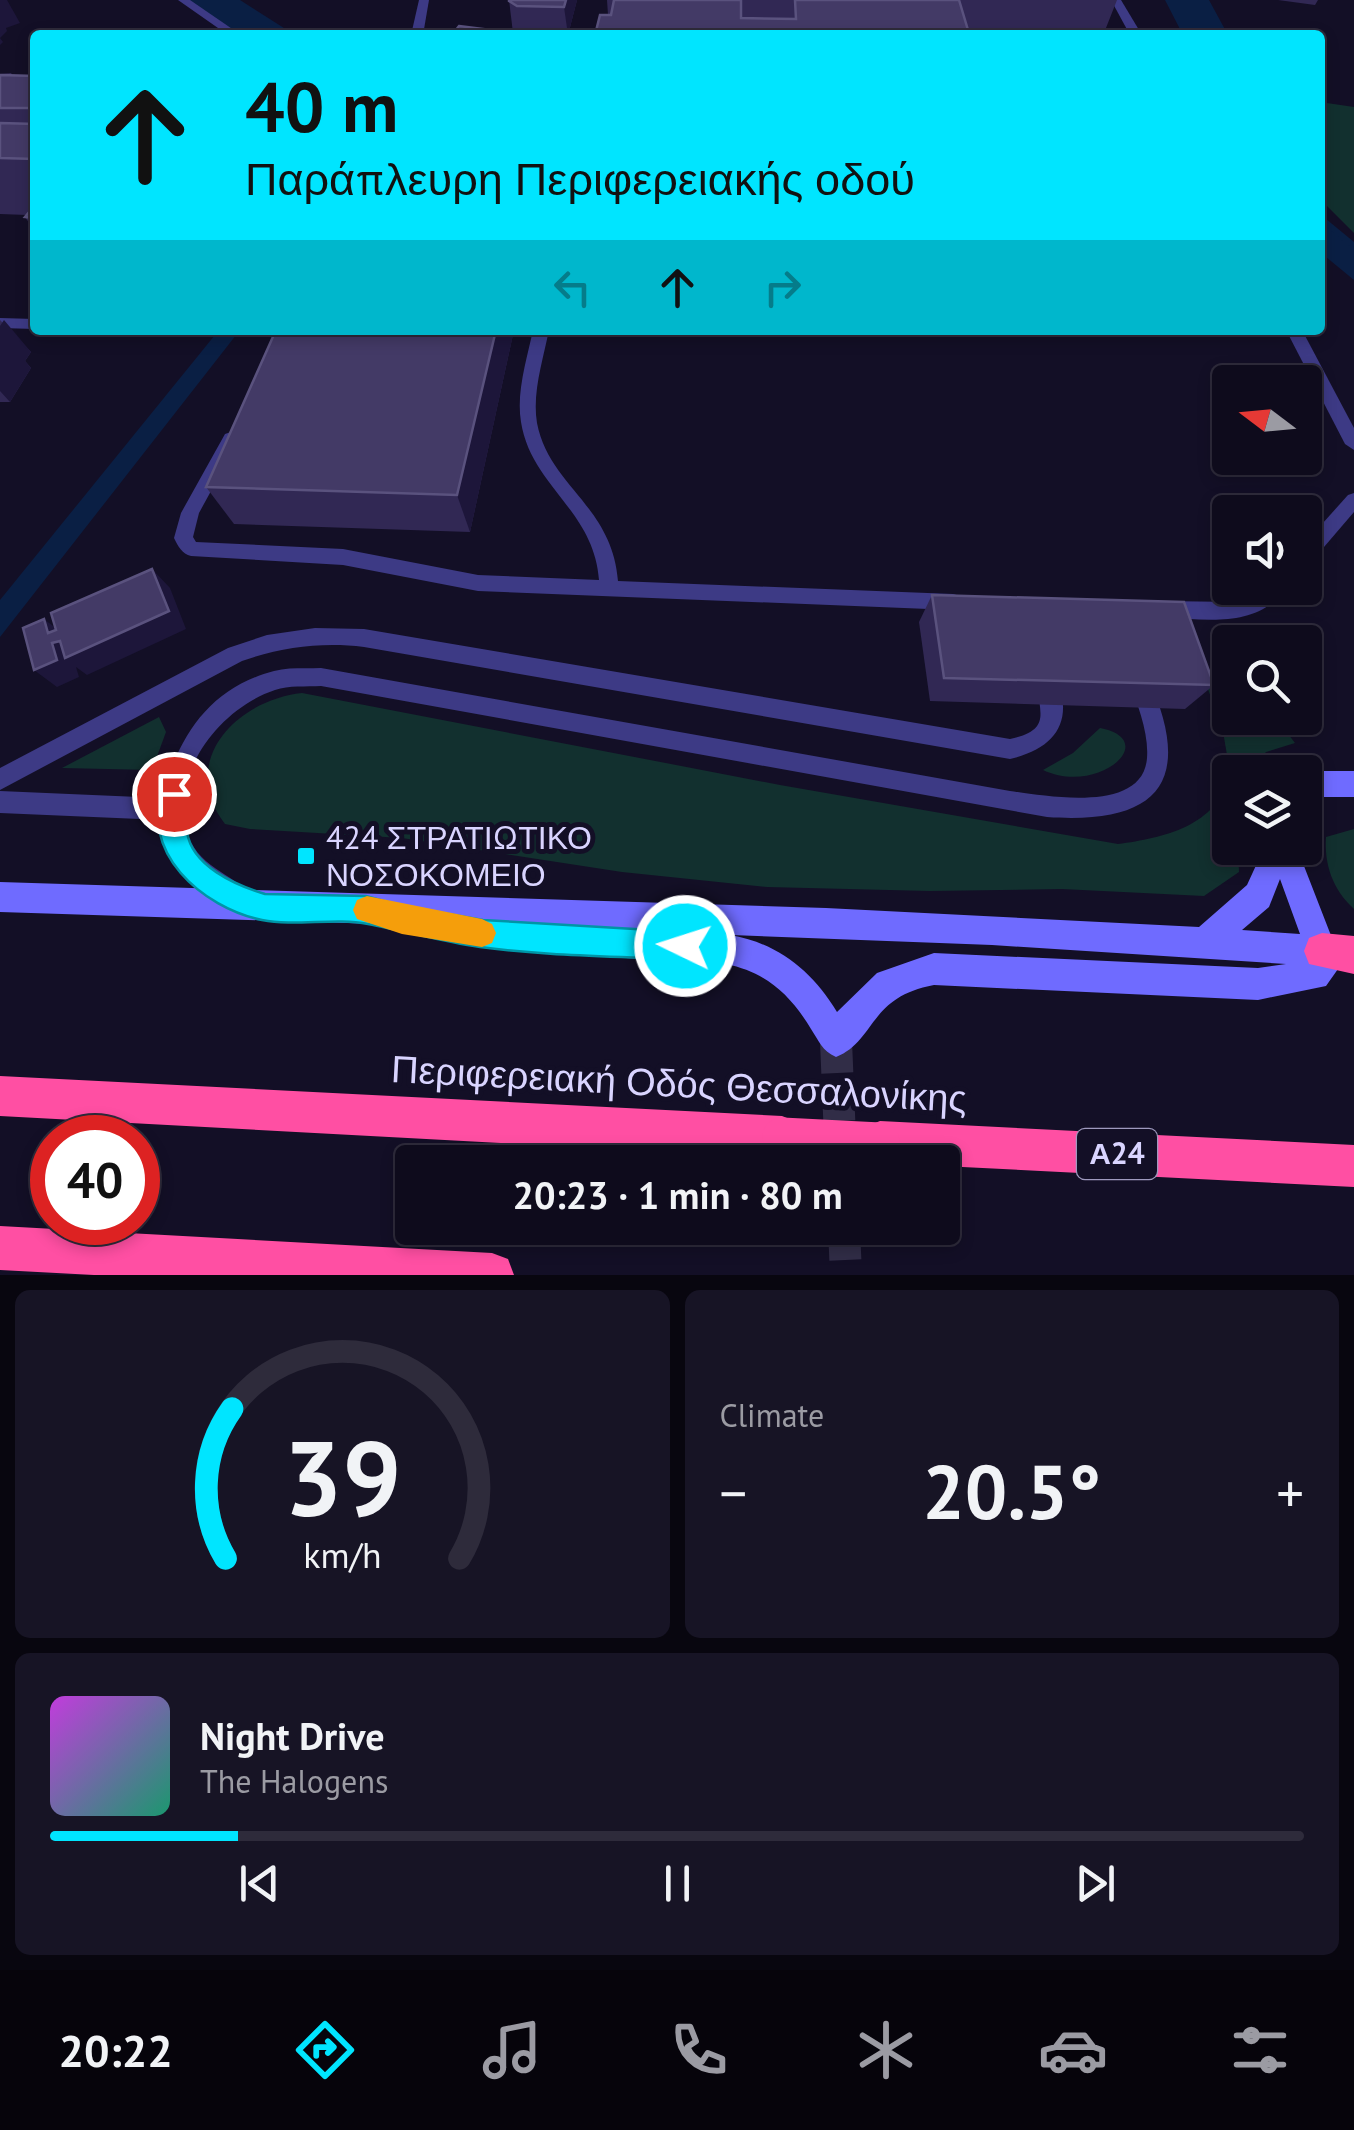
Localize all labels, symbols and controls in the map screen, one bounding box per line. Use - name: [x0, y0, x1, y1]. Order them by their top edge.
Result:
- text: 40 m: [245, 61, 398, 151]
- icon: ahead: [80, 70, 210, 200]
- text: Παράπλευρη Περιφερειακής οδού: [245, 149, 915, 207]
- icon: left: [545, 260, 600, 315]
- icon: ahead: [650, 260, 705, 315]
- icon: right: [755, 260, 810, 315]
- north arrow: [1212, 365, 1322, 475]
- map controls: [1212, 365, 1322, 865]
- button: sound: [1212, 495, 1322, 605]
- button: search: [1212, 625, 1322, 735]
- pin: [132, 752, 217, 837]
- button: layers: [1212, 755, 1322, 865]
- icon: arrive: [147, 767, 202, 822]
- place label: 424 ΣΤΡΑΤΙΩΤΙΚΟ ΝΟΣΟΚΟΜΕΙΟ: [326, 816, 592, 895]
- marker: 424 ΣΤΡΑΤΙΩΤΙΚΟ ΝΟΣΟΚΟΜΕΙΟ: [295, 845, 317, 867]
- position arrow: [633, 894, 737, 998]
- street label: Περιφερειακή Οδός Θεσσαλονίκης: [390, 1043, 968, 1122]
- speed limit sign: 40: [30, 1115, 160, 1245]
- road number: Α24: [1077, 1129, 1157, 1179]
- text: 20:23 · 1 min · 80 m: [512, 1170, 843, 1219]
- text: Climate: [720, 1394, 824, 1436]
- text: 39: [283, 1410, 401, 1545]
- text: 20.5°: [922, 1443, 1101, 1540]
- text: −: [720, 1457, 747, 1528]
- text: +: [1276, 1457, 1304, 1528]
- text: km/h: [303, 1532, 381, 1578]
- text: Night Drive: [200, 1711, 384, 1760]
- text: The Halogens: [200, 1760, 388, 1802]
- icon: previous: [232, 1856, 287, 1911]
- icon: pause: [650, 1856, 705, 1911]
- icon: next: [1068, 1856, 1123, 1911]
- icon: directions: [290, 2015, 360, 2085]
- icon: music: [477, 2015, 547, 2085]
- icon: phone: [664, 2015, 734, 2085]
- icon: climate: [851, 2015, 921, 2085]
- icon: car: [1038, 2015, 1108, 2085]
- icon: filters: [1225, 2015, 1295, 2085]
- text: 20:22: [59, 2021, 173, 2079]

